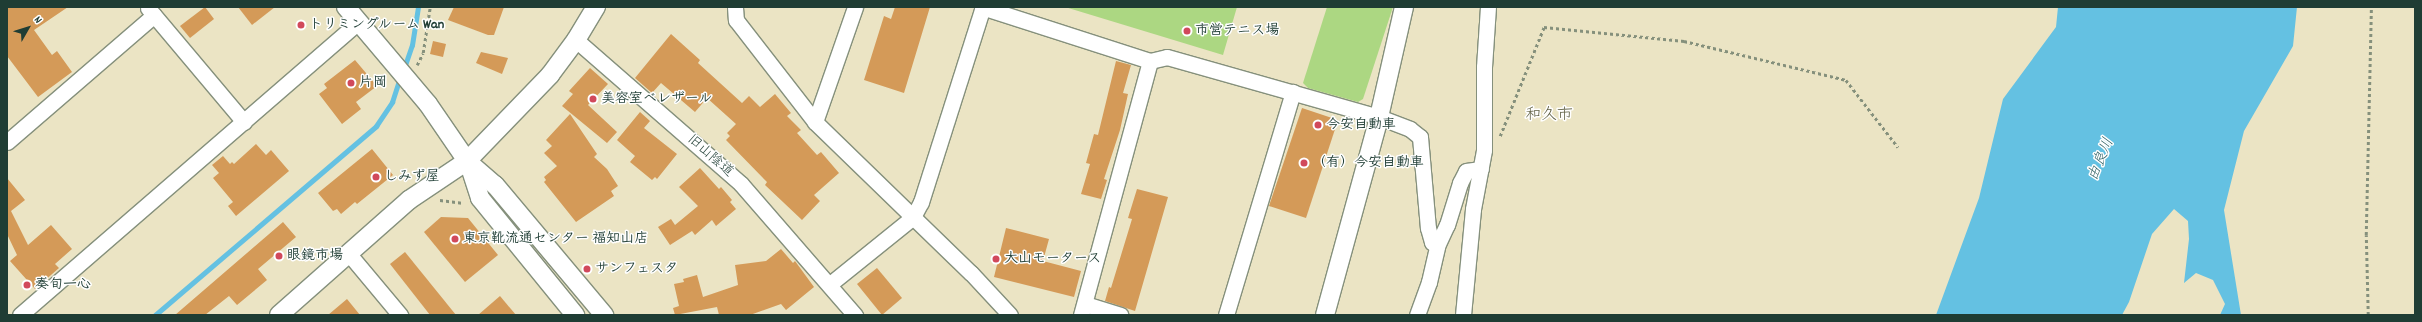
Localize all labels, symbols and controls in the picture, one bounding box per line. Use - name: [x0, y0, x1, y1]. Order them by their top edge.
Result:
- north arrow: [8, 8, 48, 48]
- text: N: [29, 13, 45, 28]
- place label: トリミングルーム Wan: [309, 17, 446, 33]
- marker: トリミングルーム Wan: [296, 20, 306, 30]
- place label: 市営テニス場: [1195, 23, 1279, 39]
- marker: 市営テニス場: [1182, 26, 1192, 36]
- place label: 片岡: [359, 75, 387, 91]
- marker: 片岡: [346, 78, 356, 88]
- place label: 美容室ベレザール: [601, 91, 713, 107]
- marker: 美容室ベレザール: [588, 94, 598, 104]
- district label: 和久市: [1525, 106, 1573, 126]
- place label: 今安自動車: [1326, 117, 1396, 133]
- marker: 今安自動車: [1313, 120, 1323, 130]
- street label: 旧山陰道: [683, 131, 737, 181]
- water label: 由良川: [2085, 136, 2119, 184]
- place label: （有）今安自動車: [1312, 155, 1424, 171]
- marker: （有）今安自動車: [1299, 158, 1309, 168]
- place label: しみず屋: [384, 169, 440, 185]
- marker: しみず屋: [371, 172, 381, 182]
- place label: 東京靴流通センター 福知山店: [463, 231, 648, 247]
- marker: 東京靴流通センター 福知山店: [450, 234, 460, 244]
- place label: 眼鏡市場: [287, 248, 343, 264]
- marker: 眼鏡市場: [274, 251, 284, 261]
- place label: 大山モータース: [1004, 251, 1102, 267]
- marker: 大山モータース: [991, 254, 1001, 264]
- place label: サンフェスタ: [595, 261, 679, 277]
- marker: サンフェスタ: [582, 264, 592, 274]
- place label: 奏旬一心: [35, 277, 91, 293]
- marker: 奏旬一心: [22, 280, 32, 290]

